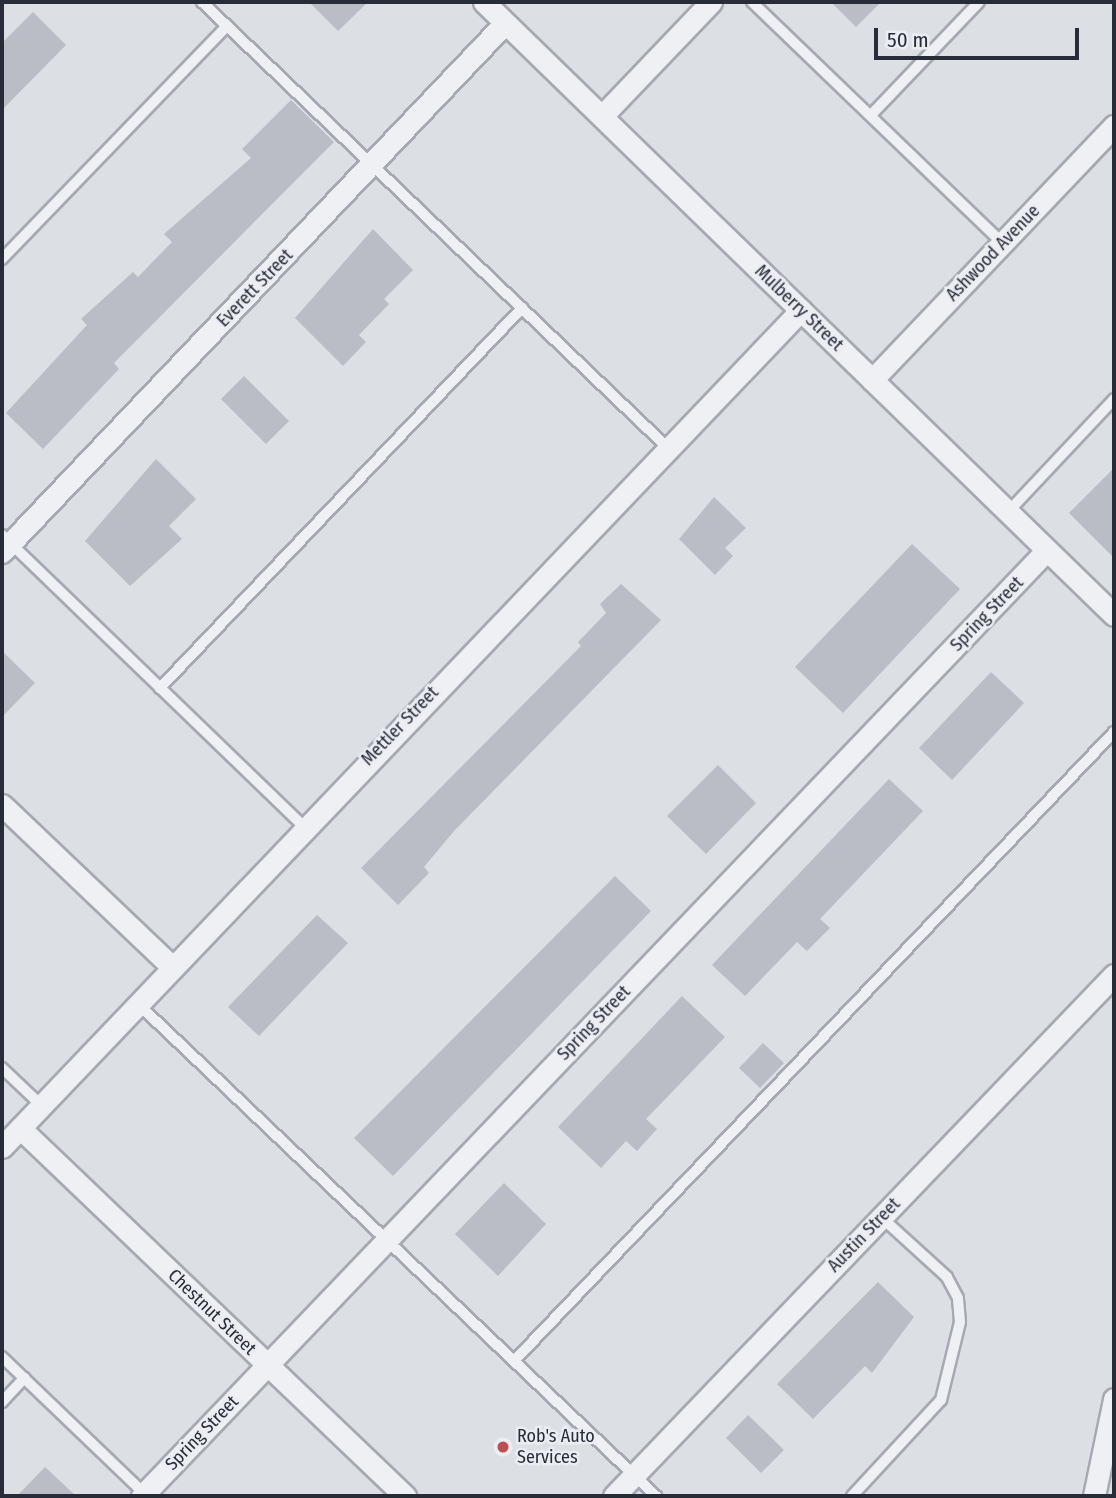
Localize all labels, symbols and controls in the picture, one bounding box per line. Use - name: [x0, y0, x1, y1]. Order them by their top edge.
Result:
- scale bar: [878, 14, 1083, 58]
- text: 50 m: [887, 27, 929, 53]
- street label: Ashwood Avenue: [942, 200, 1044, 306]
- street label: Everett Street: [213, 245, 297, 331]
- street label: Mulberry Street: [750, 260, 848, 356]
- street label: Spring Street: [946, 572, 1028, 656]
- street label: Mettler Street: [357, 682, 443, 770]
- street label: Spring Street: [553, 981, 635, 1065]
- street label: Austin Street: [823, 1193, 905, 1277]
- street label: Chestnut Street: [163, 1265, 261, 1359]
- street label: Spring Street: [161, 1391, 243, 1475]
- place label: Rob's Auto Services: [517, 1426, 595, 1468]
- marker: Rob's Auto Services: [495, 1439, 511, 1455]

